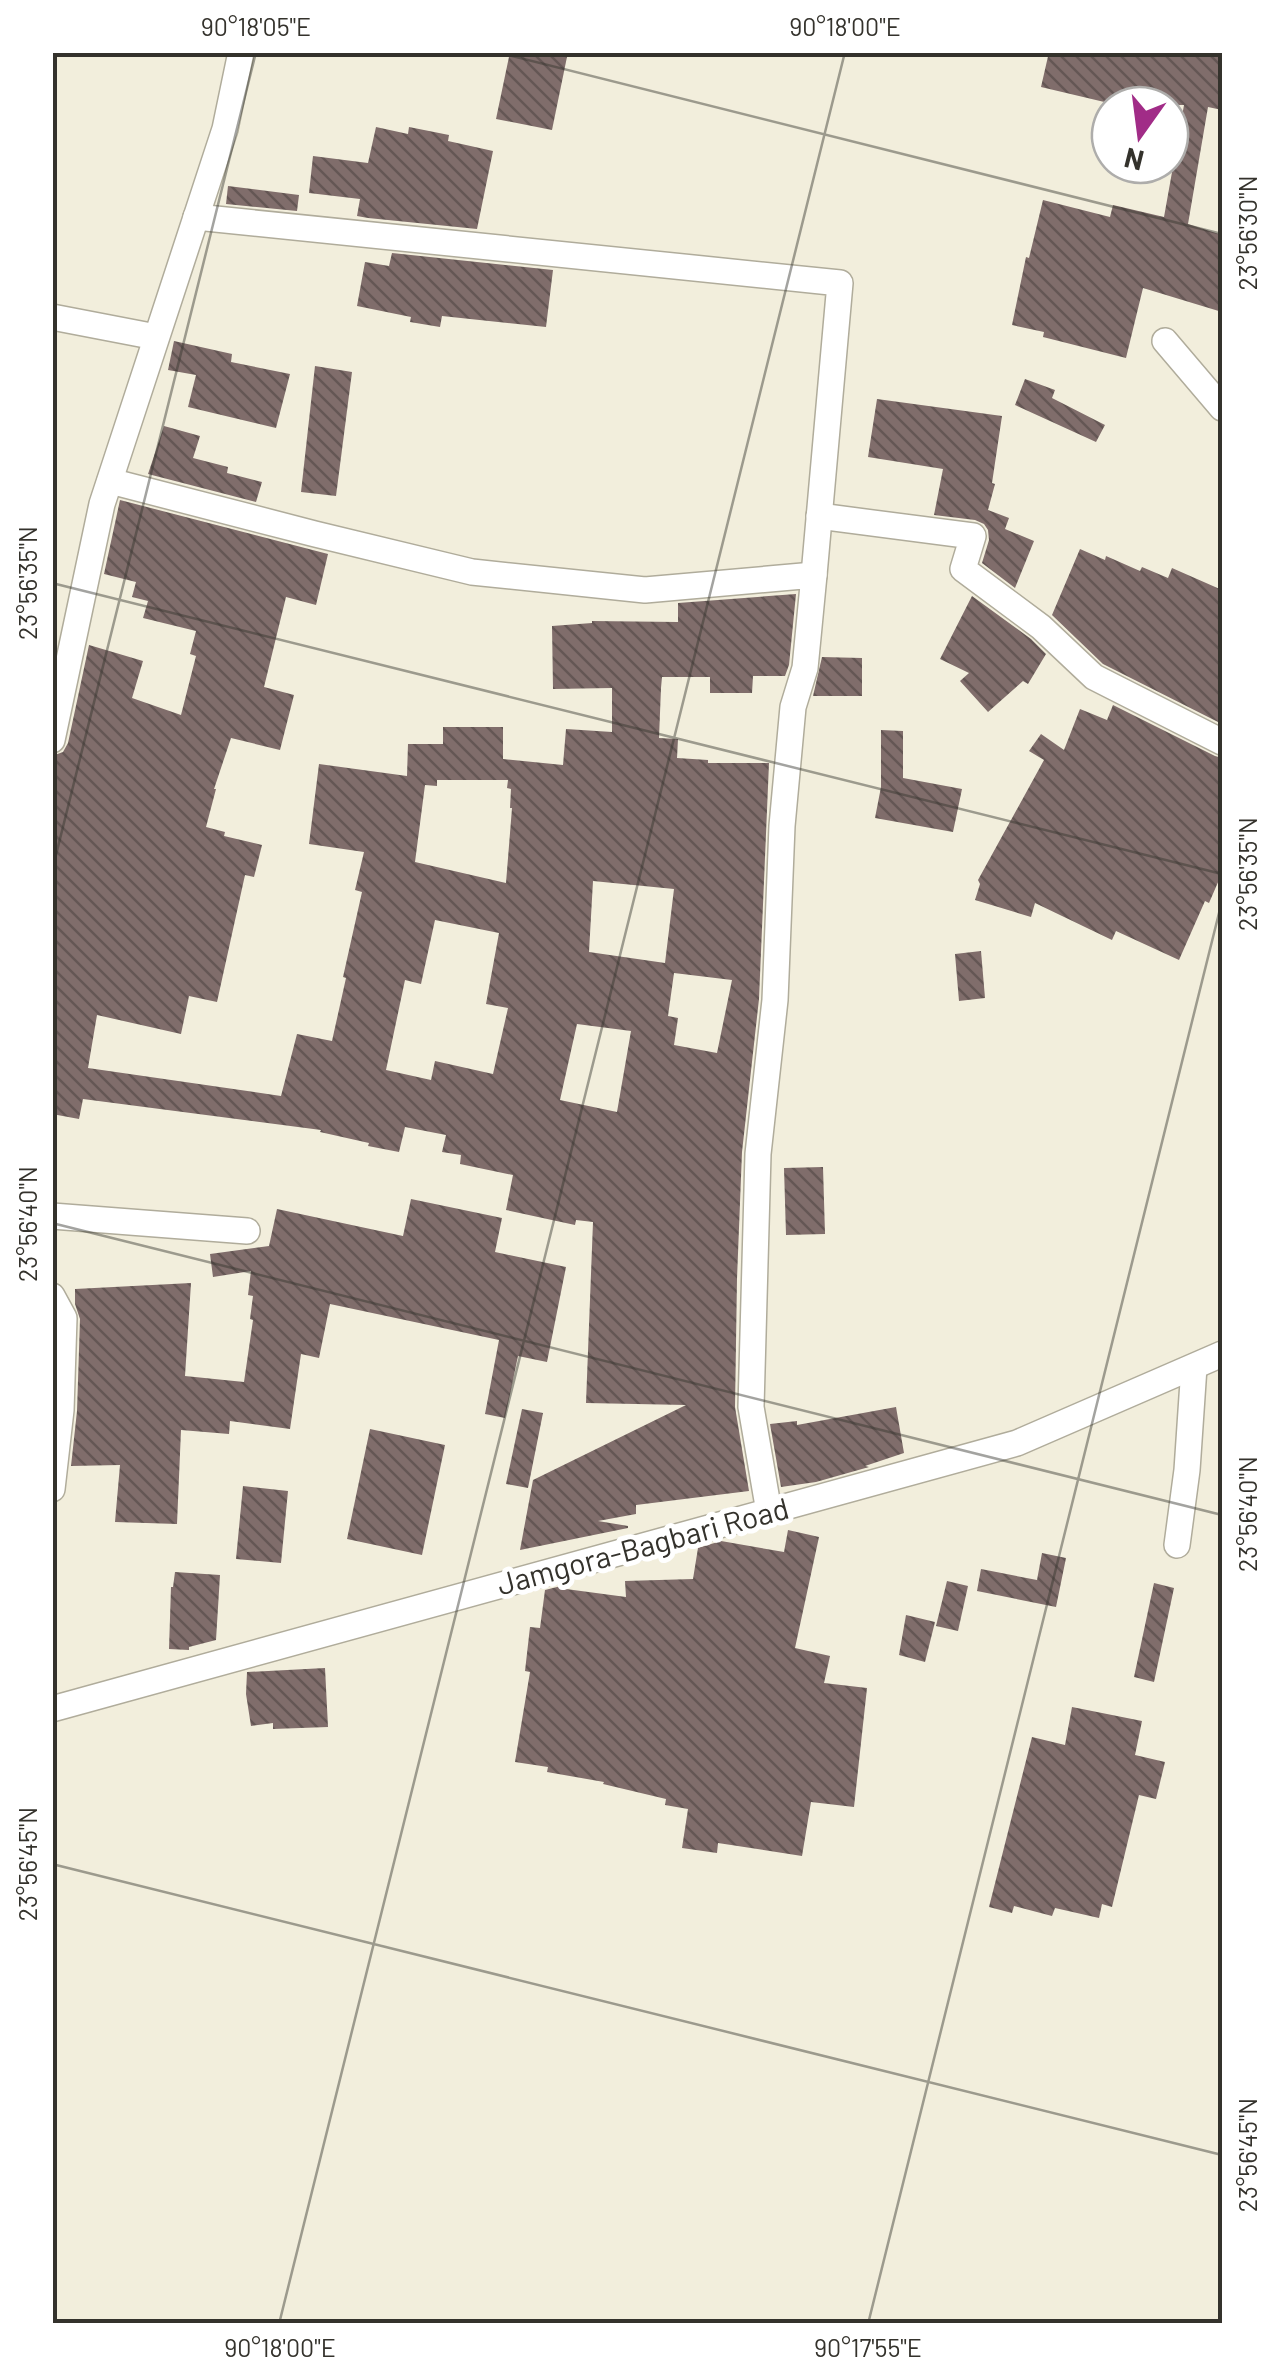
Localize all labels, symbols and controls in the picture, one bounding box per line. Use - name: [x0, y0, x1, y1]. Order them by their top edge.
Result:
- text: 90°18'05"E: [201, 11, 311, 41]
- text: 90°18'00"E: [789, 11, 901, 41]
- north arrow: [1090, 85, 1190, 185]
- text: N: [1121, 141, 1147, 179]
- text: 23°56'30"N: [1232, 175, 1262, 291]
- text: 23°56'35"N: [12, 526, 42, 640]
- text: 23°56'35"N: [1232, 817, 1262, 931]
- text: 23°56'40"N: [12, 1166, 42, 1282]
- text: 23°56'40"N: [1232, 1456, 1262, 1572]
- street label: Jamgora-Bagbari Road: [493, 1489, 792, 1601]
- text: 23°56'45"N: [12, 1807, 42, 1921]
- text: 23°56'45"N: [1232, 2098, 1262, 2212]
- text: 90°18'00"E: [224, 2332, 336, 2362]
- text: 90°17'55"E: [814, 2332, 922, 2362]

